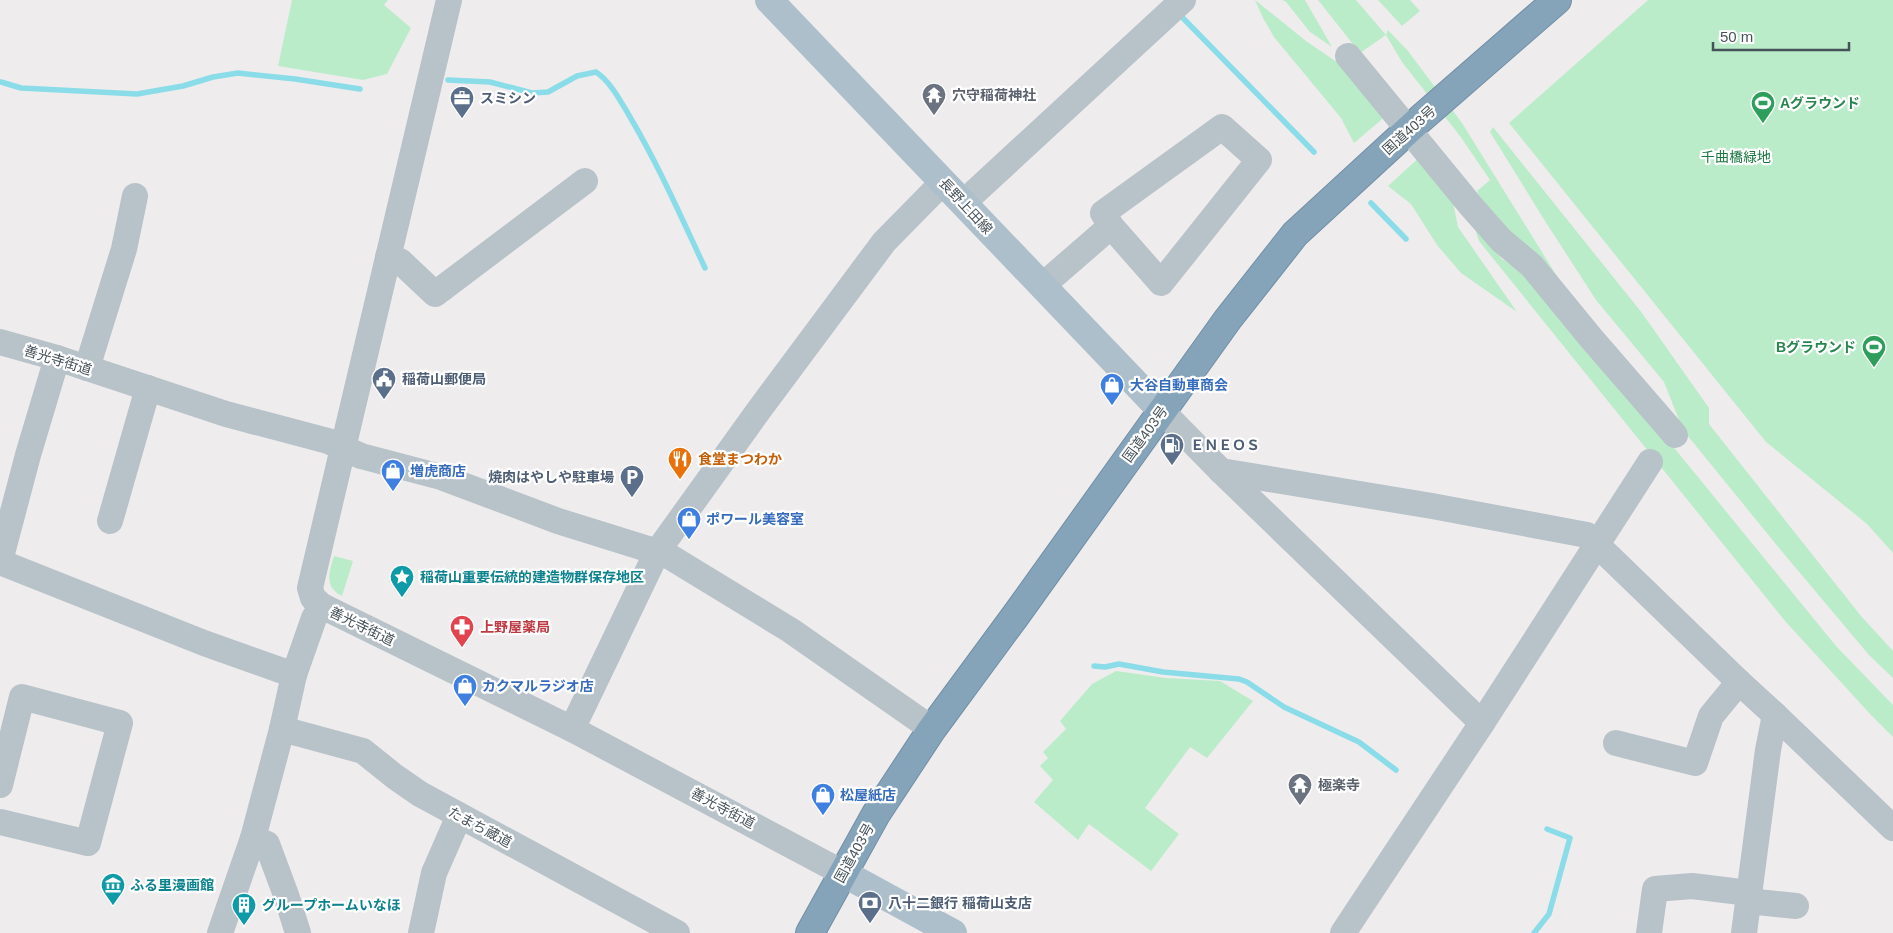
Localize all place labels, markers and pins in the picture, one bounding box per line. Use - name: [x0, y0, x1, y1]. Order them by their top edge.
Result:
- temple icon: 穴守稲荷神社: [921, 82, 947, 116]
- office icon: スミシン: [449, 85, 475, 119]
- place label: 穴守稲荷神社: [952, 87, 1036, 103]
- place label: スミシン: [480, 90, 536, 106]
- sports icon: Aグラウンド: [1750, 90, 1776, 124]
- place label: Aグラウンド: [1780, 95, 1860, 111]
- sports icon: Bグラウンド: [1861, 334, 1887, 368]
- place label: Bグラウンド: [1776, 339, 1856, 355]
- public building icon: 稲荷山郵便局: [371, 366, 397, 400]
- place label: 稲荷山郵便局: [402, 371, 486, 387]
- shop icon: 大谷自動車商会: [1099, 372, 1125, 406]
- place label: 大谷自動車商会: [1130, 377, 1228, 393]
- fuel station icon: ＥＮＥＯＳ: [1159, 432, 1185, 466]
- place label: ＥＮＥＯＳ: [1190, 437, 1260, 453]
- restaurant icon: 食堂まつわか: [667, 446, 693, 480]
- place label: 食堂まつわか: [698, 451, 782, 467]
- shop icon: 増虎商店: [380, 458, 406, 492]
- place label: 増虎商店: [410, 463, 466, 479]
- parking icon: 焼肉はやしや駐車場: [619, 464, 645, 498]
- place label: 焼肉はやしや駐車場: [488, 469, 614, 485]
- shop icon: ポワール美容室: [676, 506, 702, 540]
- place label: ポワール美容室: [706, 511, 804, 527]
- place icon: 稲荷山重要伝統的建造物群保存地区: [389, 564, 415, 598]
- place label: 稲荷山重要伝統的建造物群保存地区: [420, 569, 644, 585]
- pharmacy icon: 上野屋薬局: [449, 614, 475, 648]
- place label: 上野屋薬局: [480, 619, 550, 635]
- shop icon: カクマルラジオ店: [452, 673, 478, 707]
- place label: カクマルラジオ店: [482, 678, 594, 694]
- temple icon: 極楽寺: [1287, 772, 1313, 806]
- place label: 極楽寺: [1318, 777, 1360, 793]
- shop icon: 松屋紙店: [810, 782, 836, 816]
- place label: 松屋紙店: [840, 787, 896, 803]
- museum icon: ふる里漫画館: [100, 872, 126, 906]
- place label: ふる里漫画館: [130, 877, 214, 893]
- bank icon: 八十二銀行 稲荷山支店: [857, 890, 883, 924]
- building icon: グループホームいなほ: [231, 892, 257, 926]
- place label: 八十二銀行 稲荷山支店: [888, 895, 1032, 911]
- place label: グループホームいなほ: [262, 897, 401, 913]

